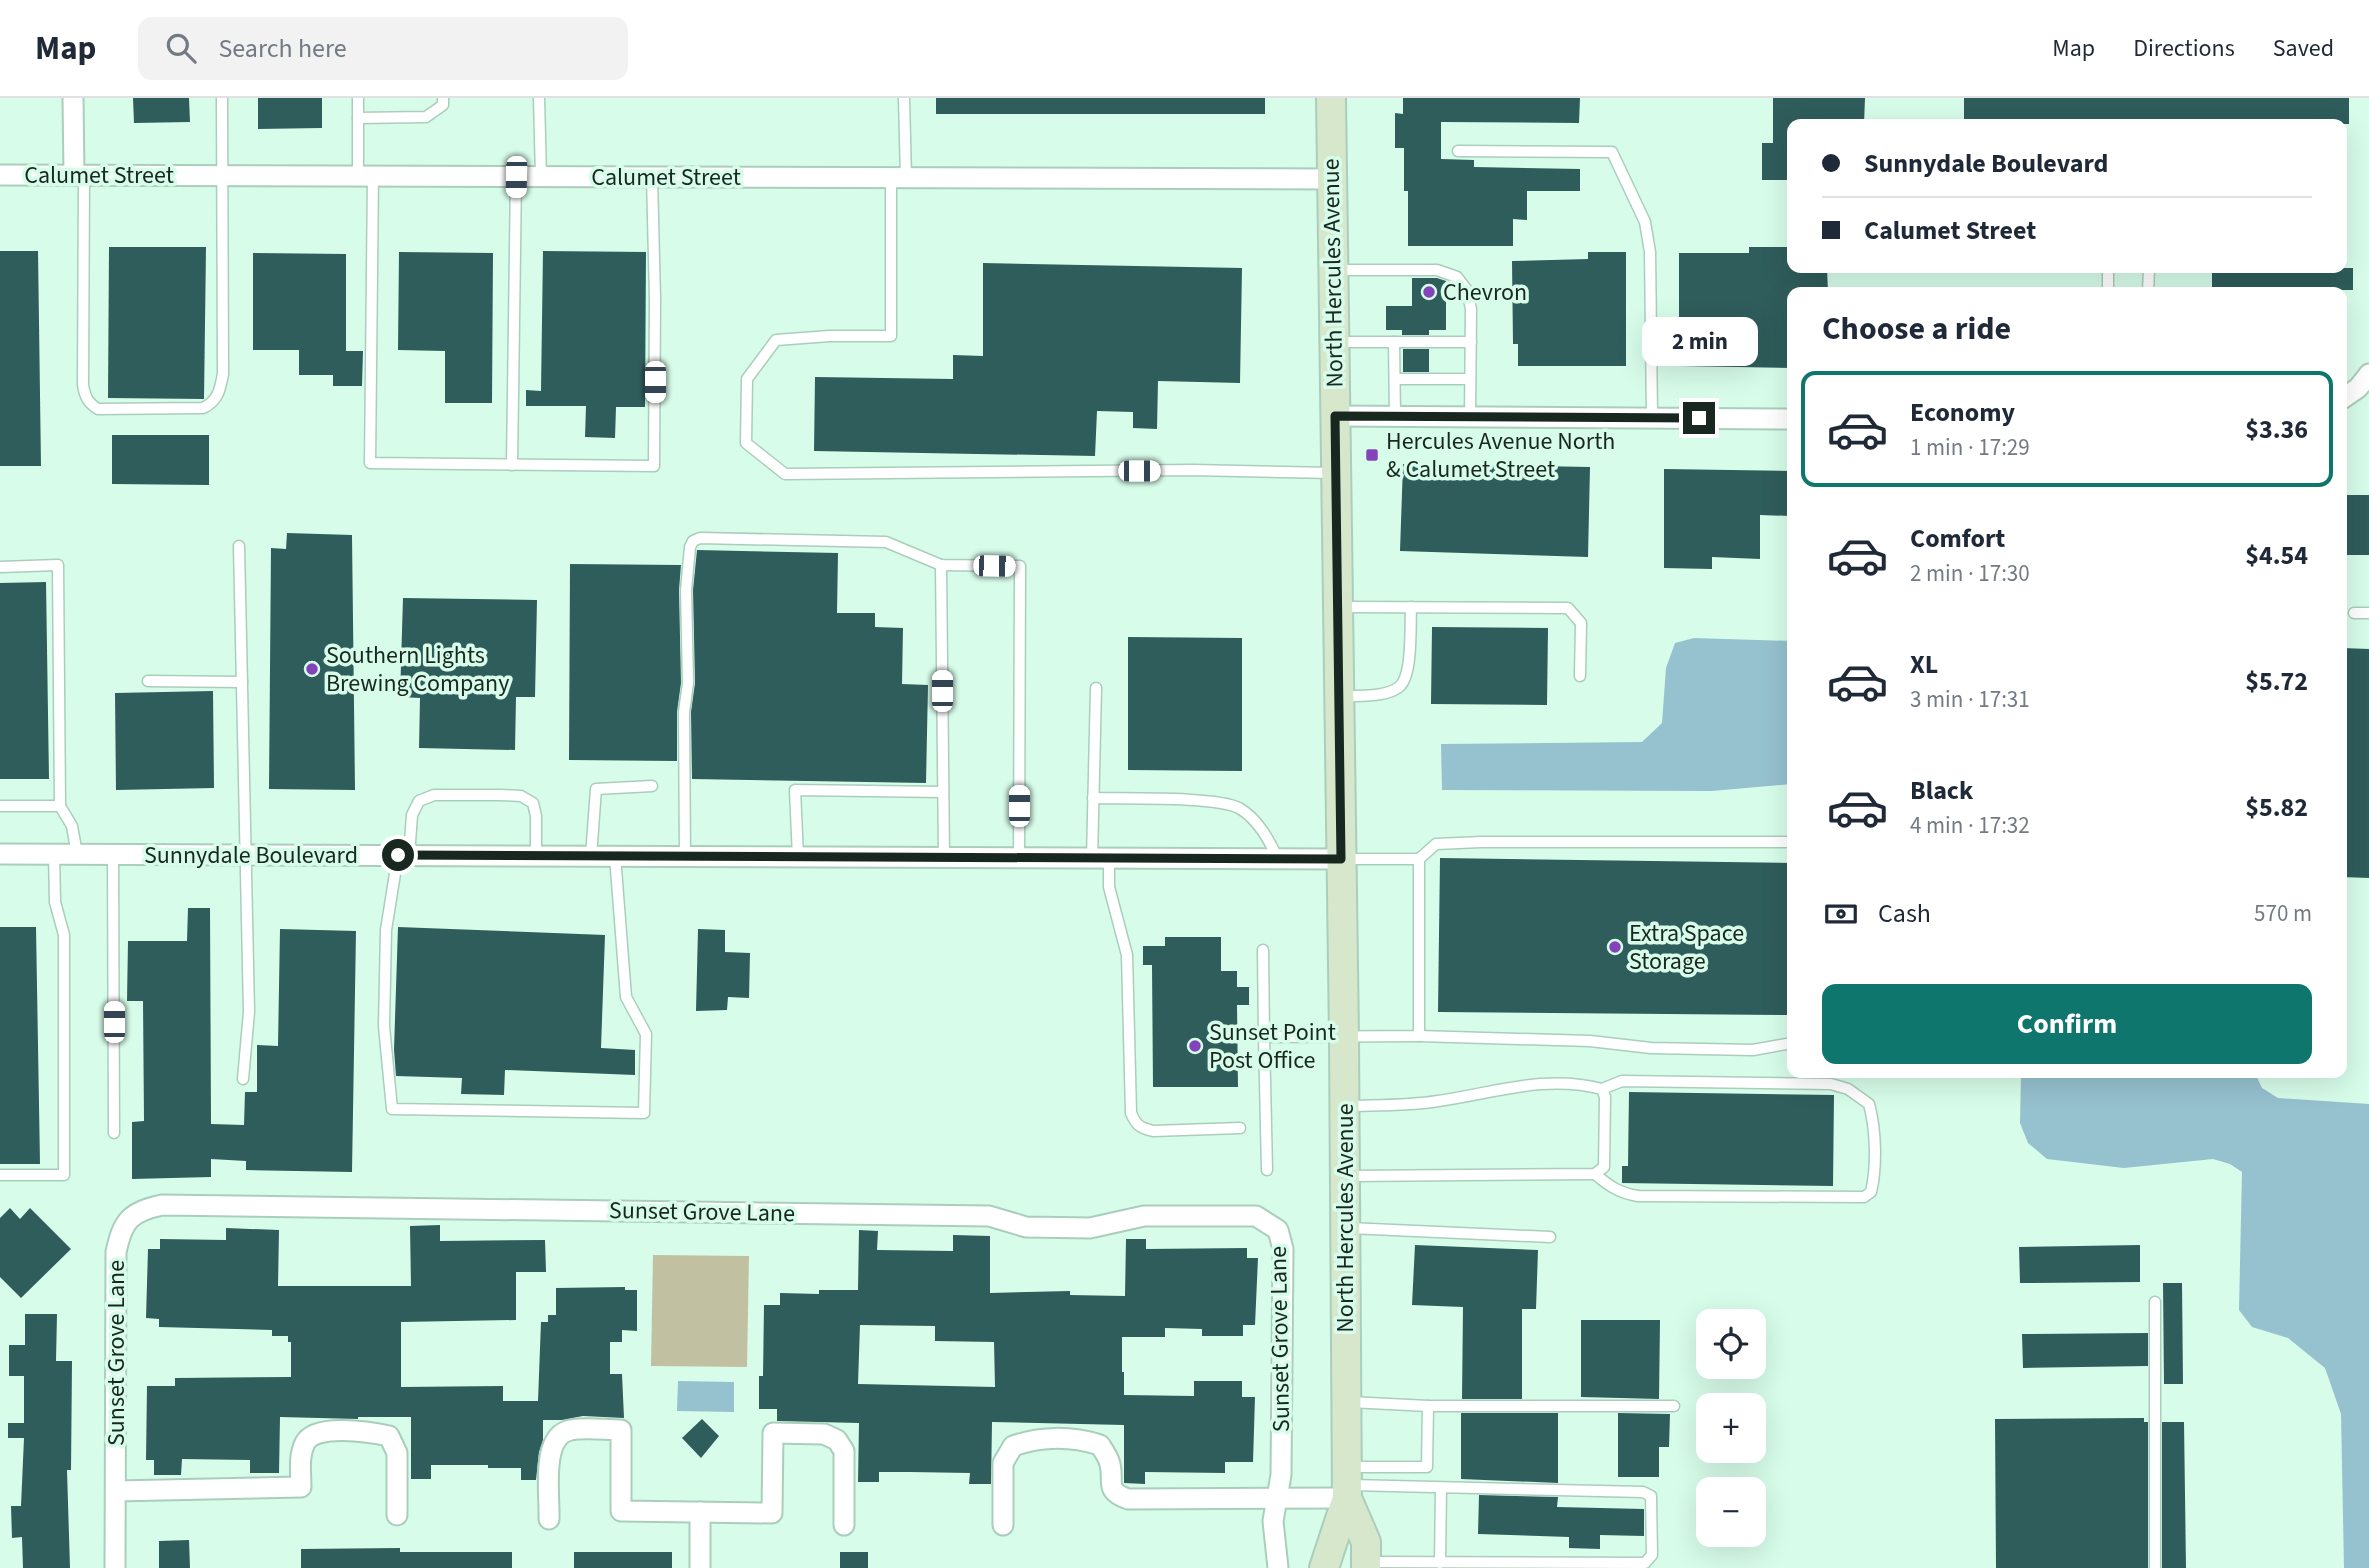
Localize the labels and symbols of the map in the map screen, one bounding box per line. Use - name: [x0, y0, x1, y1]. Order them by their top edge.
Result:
- car: [506, 156, 527, 198]
- street label: Calumet Street: [24, 158, 174, 193]
- street label: North Hercules Avenue: [1314, 158, 1352, 388]
- street label: Calumet Street: [591, 160, 741, 195]
- place label: Chevron: [1443, 275, 1527, 310]
- marker: Chevron: [1421, 284, 1437, 300]
- callout: 2 min: [1641, 316, 1757, 366]
- car: [645, 361, 666, 403]
- route end: [1683, 402, 1715, 434]
- place label: Hercules Avenue North & Calumet Street: [1386, 424, 1615, 487]
- marker: Hercules Avenue North & Calumet Street: [1364, 447, 1380, 463]
- car: [1119, 461, 1161, 482]
- car: [973, 555, 1016, 577]
- place label: Southern Lights Brewing Company: [326, 638, 509, 701]
- marker: Southern Lights Brewing Company: [304, 661, 320, 677]
- car: [932, 670, 953, 712]
- car: [1009, 785, 1030, 827]
- street label: Sunnydale Boulevard: [144, 838, 358, 873]
- route start: [382, 839, 414, 871]
- place label: Extra Space Storage: [1629, 916, 1744, 979]
- marker: Extra Space Storage: [1607, 939, 1623, 955]
- car: [104, 1001, 125, 1043]
- place label: Sunset Point Post Office: [1209, 1015, 1336, 1078]
- marker: Sunset Point Post Office: [1187, 1038, 1203, 1054]
- street label: North Hercules Avenue: [1328, 1103, 1363, 1333]
- street label: Sunset Grove Lane: [609, 1193, 795, 1231]
- street label: Sunset Grove Lane: [1261, 1246, 1299, 1432]
- street label: Sunset Grove Lane: [99, 1260, 134, 1446]

